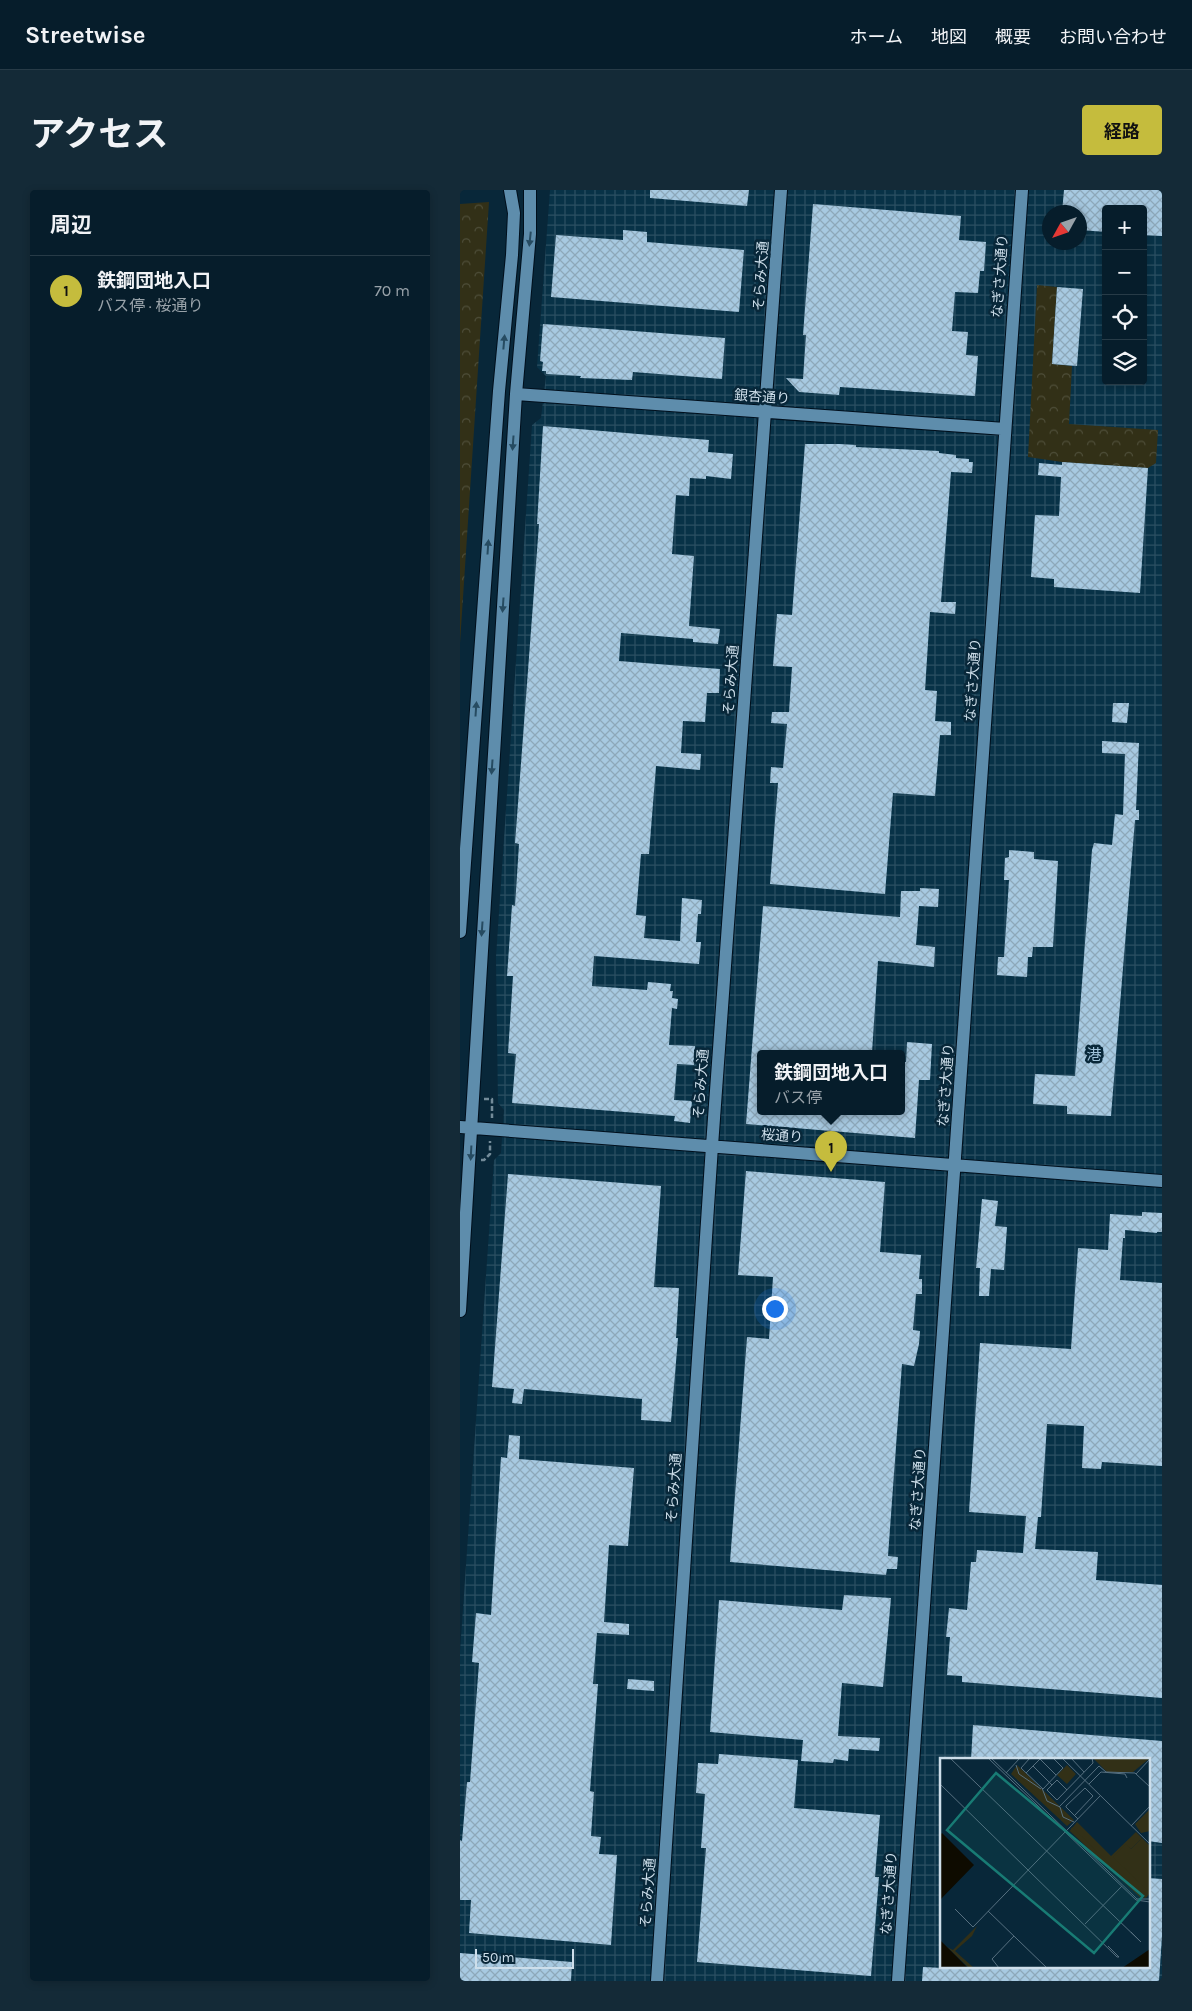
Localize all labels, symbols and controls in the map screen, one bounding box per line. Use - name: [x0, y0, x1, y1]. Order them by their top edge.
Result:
- text: Streetwise: [25, 21, 146, 49]
- text: ホーム: [850, 26, 903, 48]
- text: 地図: [931, 26, 967, 48]
- text: 概要: [995, 26, 1031, 48]
- text: お問い合わせ: [1059, 26, 1167, 48]
- button: 経路: [1082, 105, 1162, 155]
- text: アクセス: [30, 114, 168, 155]
- north arrow: [1042, 205, 1087, 250]
- map controls: [1102, 205, 1147, 385]
- button: +: [1102, 205, 1147, 250]
- text: 周辺: [50, 213, 92, 237]
- one-way arrow: [525, 231, 533, 247]
- street label: なぎさ大通り: [989, 234, 1011, 318]
- street label: そらみ大通: [750, 240, 772, 312]
- button: −: [1102, 250, 1147, 295]
- text: 鉄鋼団地入口: [97, 270, 211, 292]
- text: 1: [63, 281, 69, 300]
- text: 70 m: [374, 281, 410, 300]
- button: locate: [1102, 295, 1147, 340]
- text: バス停 · 桜通り: [97, 296, 203, 315]
- one-way arrow: [500, 334, 508, 350]
- button: layers: [1102, 340, 1147, 385]
- street label: 銀杏通り: [733, 387, 791, 407]
- one-way arrow: [508, 435, 516, 451]
- one-way arrow: [484, 539, 492, 555]
- one-way arrow: [498, 597, 506, 613]
- street label: なぎさ大通り: [962, 638, 984, 722]
- street label: そらみ大通: [720, 644, 742, 716]
- one-way arrow: [473, 701, 481, 717]
- one-way arrow: [488, 759, 496, 775]
- one-way arrow: [478, 921, 486, 937]
- street label: なぎさ大通り: [935, 1043, 957, 1127]
- district label: 港: [1086, 1046, 1102, 1064]
- street label: そらみ大通: [690, 1048, 712, 1120]
- popup: [757, 1050, 905, 1115]
- text: 鉄鋼団地入口: [774, 1062, 888, 1084]
- text: バス停: [774, 1088, 822, 1107]
- street label: 桜通り: [760, 1126, 804, 1146]
- pin: 1: [815, 1131, 847, 1172]
- one-way arrow: [466, 1145, 474, 1161]
- your location: [762, 1296, 788, 1322]
- street label: なぎさ大通り: [907, 1447, 929, 1531]
- street label: そらみ大通: [663, 1452, 685, 1524]
- inset map: [940, 1758, 1150, 1968]
- street label: なぎさ大通り: [878, 1851, 900, 1935]
- street label: そらみ大通: [637, 1857, 659, 1929]
- scale bar: [475, 1946, 574, 1969]
- text: 50 m: [482, 1949, 515, 1966]

